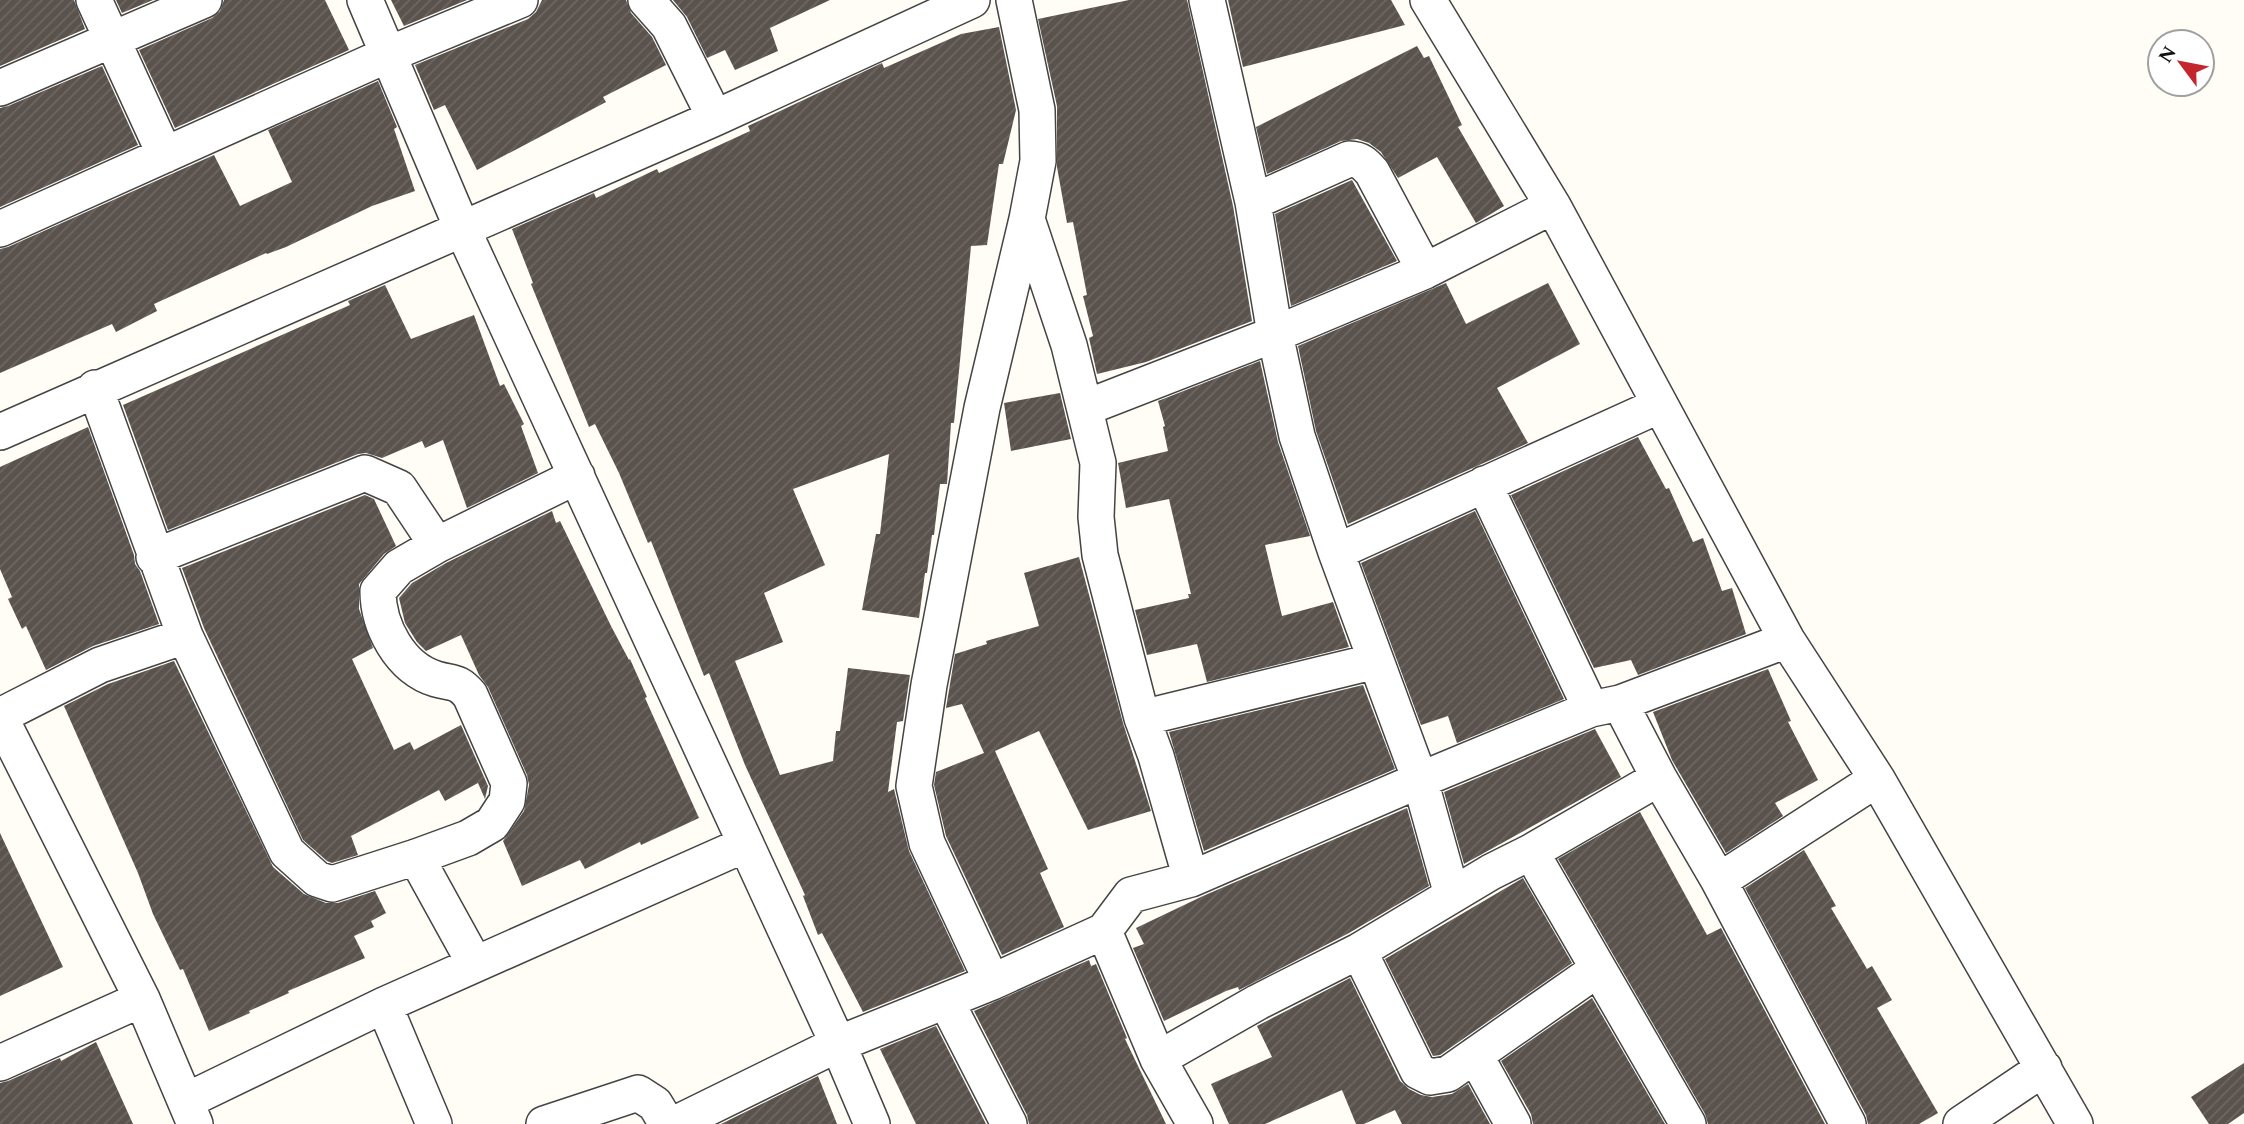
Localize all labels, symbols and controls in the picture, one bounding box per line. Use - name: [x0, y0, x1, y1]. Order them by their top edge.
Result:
- north arrow: [2146, 28, 2216, 98]
- text: N: [2151, 41, 2184, 69]

